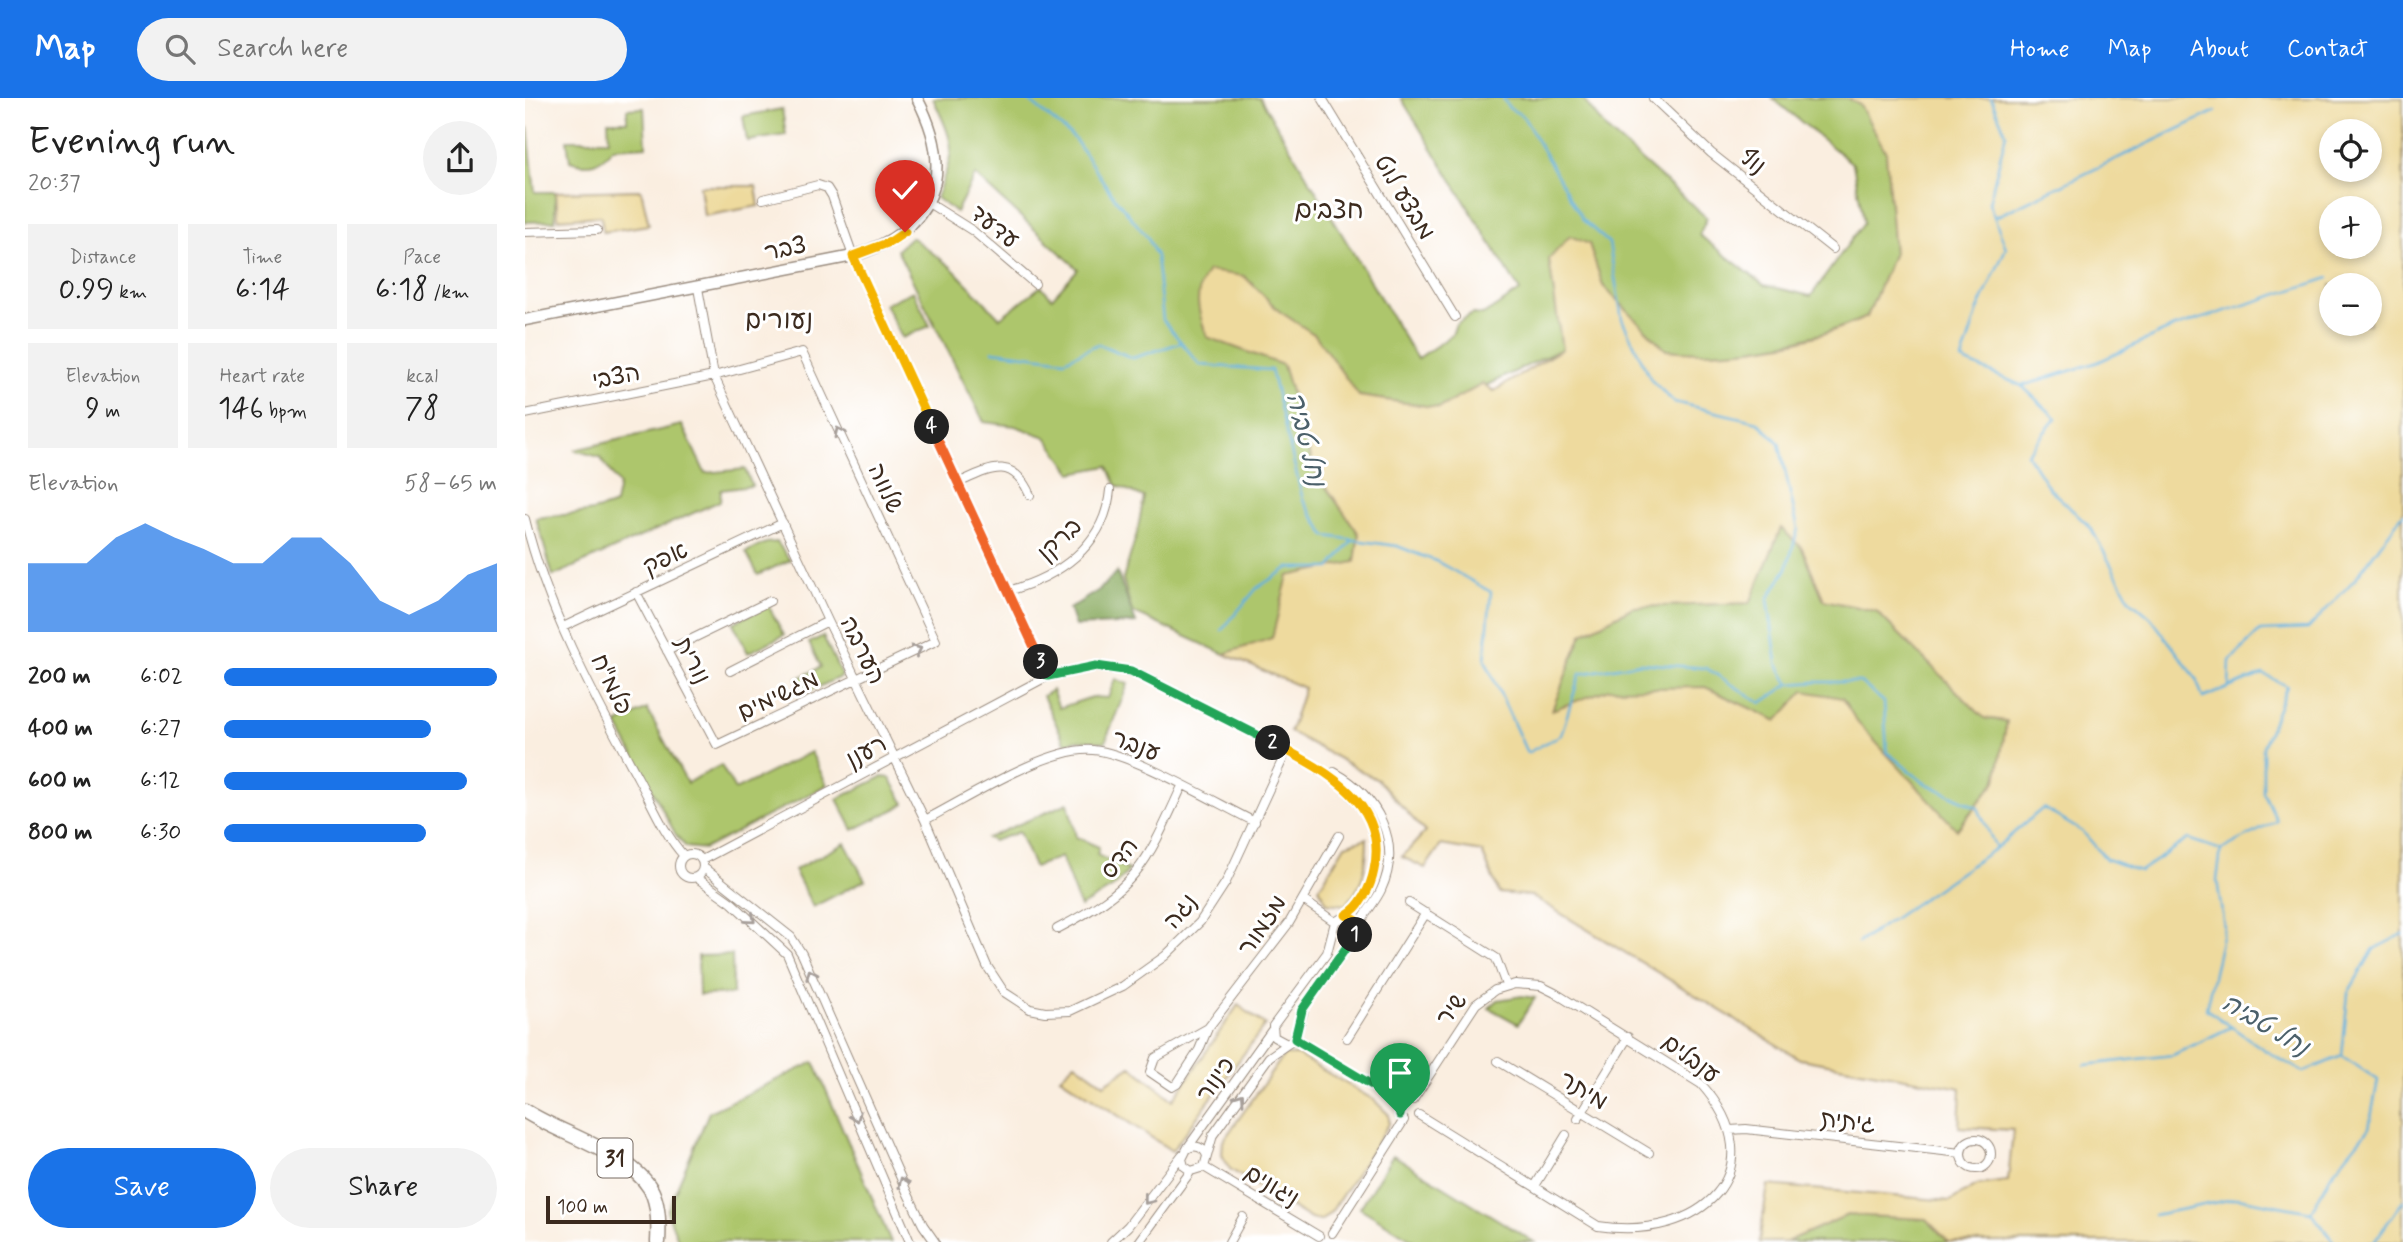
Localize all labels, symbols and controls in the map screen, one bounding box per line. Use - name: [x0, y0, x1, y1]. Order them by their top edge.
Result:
- search box: [137, 18, 627, 81]
- text: Map: [35, 27, 95, 71]
- icon: search: [161, 30, 199, 68]
- text: Search here: [217, 32, 348, 66]
- text: Home: [2010, 34, 2070, 65]
- text: Map: [2108, 34, 2152, 65]
- text: About: [2190, 34, 2249, 65]
- text: Contact: [2287, 34, 2368, 65]
- text: Evening run: [28, 118, 235, 167]
- map controls: [2319, 119, 2382, 336]
- button: locate: [2319, 119, 2382, 182]
- button: share: [423, 121, 497, 195]
- street label: נוף: [1732, 142, 1772, 182]
- street label: מבצע לוט: [1366, 150, 1441, 246]
- pin: [875, 160, 935, 232]
- text: 20:37: [28, 169, 81, 199]
- icon: check: [886, 171, 924, 209]
- district label: חצבים: [1294, 194, 1364, 228]
- button: +: [2319, 196, 2382, 259]
- street label: עדעד: [963, 198, 1025, 256]
- street label: צבר: [762, 230, 809, 269]
- text: Distance: [69, 245, 136, 270]
- text: Time: [243, 245, 282, 270]
- text: Pace: [403, 245, 441, 270]
- text: 0.99: [59, 270, 114, 309]
- text: 6:14: [235, 270, 290, 309]
- text: 6:18: [375, 270, 428, 309]
- button: −: [2319, 273, 2382, 336]
- text: km: [114, 280, 147, 305]
- text: /km: [428, 280, 469, 305]
- district label: נעורים: [745, 304, 813, 338]
- street label: הצבי: [590, 358, 643, 397]
- text: Elevation: [65, 364, 140, 389]
- text: Heart rate: [220, 364, 305, 389]
- text: kcal: [406, 364, 438, 389]
- text: 9: [85, 389, 100, 428]
- text: 146: [218, 389, 264, 428]
- text: 78: [405, 389, 439, 428]
- water label: נחל טביה: [1277, 389, 1333, 492]
- text: m: [100, 399, 120, 424]
- text: bpm: [264, 399, 307, 424]
- pin: 4: [915, 410, 949, 444]
- text: 4: [926, 414, 937, 439]
- one-way arrow: [833, 426, 847, 439]
- street label: שלווה: [860, 459, 910, 519]
- text: Elevation: [28, 469, 119, 499]
- text: 58–65 m: [404, 469, 497, 499]
- street label: ברקן: [1031, 512, 1089, 568]
- street label: אפק: [638, 536, 693, 583]
- street label: הערבה: [832, 611, 891, 690]
- street label: נורית: [666, 630, 717, 690]
- one-way arrow: [910, 644, 922, 658]
- pin: 3: [1023, 644, 1059, 680]
- street label: פלמ"ח: [583, 649, 639, 720]
- text: 3: [1036, 649, 1045, 674]
- text: 200 m: [28, 662, 91, 692]
- text: 6:02: [140, 662, 183, 692]
- street label: מגשימים: [733, 664, 824, 729]
- text: 400 m: [28, 714, 93, 744]
- text: 6:27: [140, 714, 181, 744]
- street label: ענבר: [1107, 723, 1164, 770]
- pin: 2: [1255, 726, 1291, 760]
- street label: רענן: [841, 729, 893, 776]
- text: 2: [1268, 730, 1277, 755]
- text: 600 m: [28, 766, 91, 796]
- text: 6:12: [140, 766, 180, 796]
- text: 800 m: [28, 818, 92, 848]
- text: 6:30: [140, 818, 181, 848]
- street label: הדס: [1094, 832, 1146, 886]
- street label: נגה: [1157, 888, 1205, 936]
- street label: מזמור: [1232, 889, 1295, 962]
- one-way arrow: [742, 911, 755, 923]
- pin: 1: [1337, 918, 1373, 952]
- text: 1: [1350, 922, 1359, 947]
- one-way arrow: [805, 969, 819, 982]
- water label: נחל טביה: [2215, 986, 2316, 1066]
- street label: שיר: [1430, 987, 1475, 1033]
- street label: ענבלים: [1655, 1027, 1725, 1091]
- pin: [1370, 1043, 1430, 1115]
- street label: כינור: [1190, 1052, 1242, 1108]
- icon: arrive: [1381, 1054, 1419, 1092]
- street label: מיתר: [1553, 1065, 1613, 1118]
- one-way arrow: [1232, 1093, 1244, 1106]
- street label: גיתית: [1819, 1104, 1877, 1141]
- one-way arrow: [847, 1110, 861, 1122]
- road number: 31: [597, 1138, 633, 1177]
- button: Save: [28, 1148, 256, 1228]
- button: Share: [270, 1148, 497, 1228]
- street label: ניגונים: [1238, 1158, 1305, 1215]
- one-way arrow: [897, 1177, 911, 1189]
- one-way arrow: [1144, 1192, 1157, 1205]
- scale bar: [546, 1193, 675, 1225]
- text: 100 m: [557, 1195, 608, 1220]

